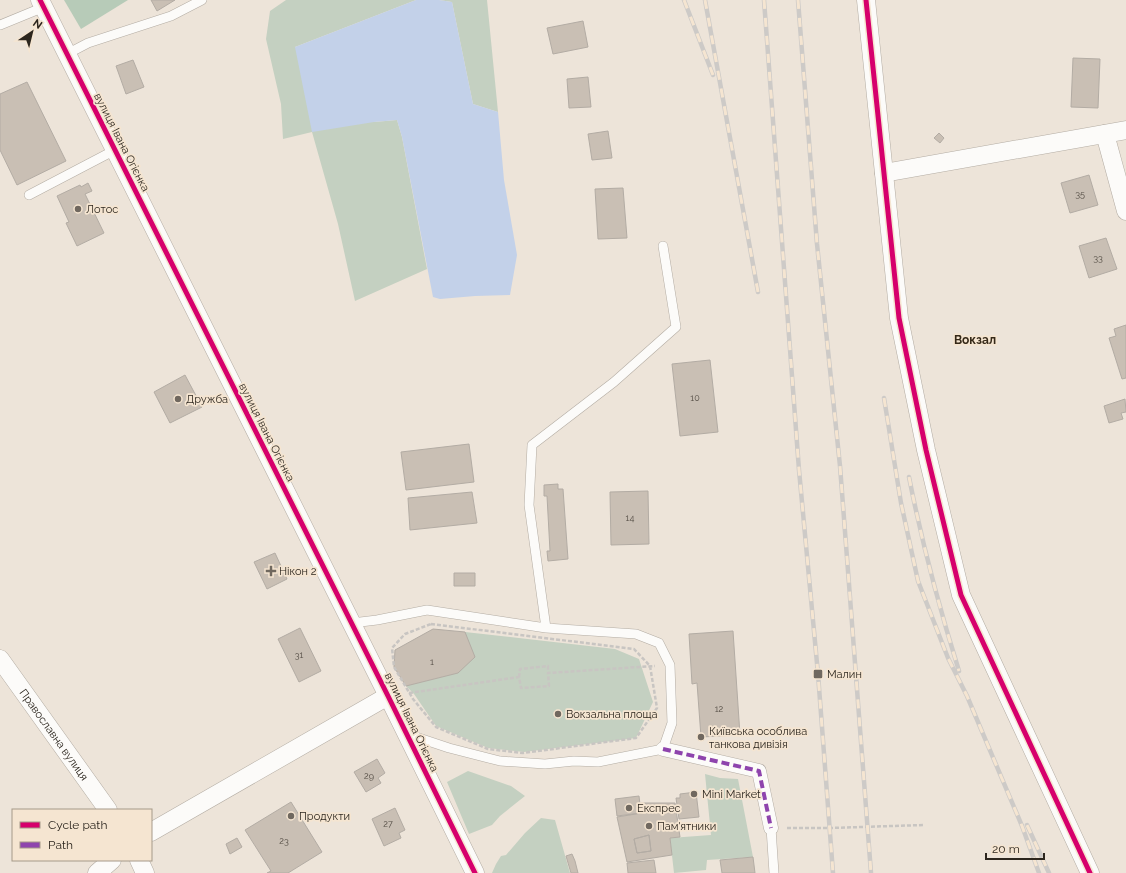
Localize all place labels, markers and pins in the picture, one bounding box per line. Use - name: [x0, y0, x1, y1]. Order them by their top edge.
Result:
- place label: Лотос: [86, 203, 118, 216]
- marker: Лотос: [73, 204, 83, 214]
- place label: Дружба: [186, 393, 228, 406]
- marker: Дружба: [173, 394, 183, 404]
- place label: Нікон 2: [279, 565, 317, 578]
- marker: Нікон 2: [266, 566, 276, 576]
- marker: Малин: [812, 668, 824, 680]
- place label: Малин: [827, 668, 862, 681]
- place label: Вокзальна площа: [566, 708, 658, 721]
- marker: Вокзальна площа: [553, 709, 563, 719]
- place label: Київська особлива танкова дивізія: [709, 725, 807, 751]
- marker: Київська особлива танкова дивізія: [696, 732, 706, 742]
- place label: Mini Market: [702, 788, 761, 801]
- marker: Mini Market: [689, 789, 699, 799]
- place label: Експрес: [637, 802, 681, 815]
- marker: Експрес: [624, 803, 634, 813]
- place label: Продукти: [299, 810, 350, 823]
- marker: Продукти: [286, 811, 296, 821]
- place label: Пам'ятники: [657, 820, 716, 833]
- marker: Пам'ятники: [644, 821, 654, 831]

